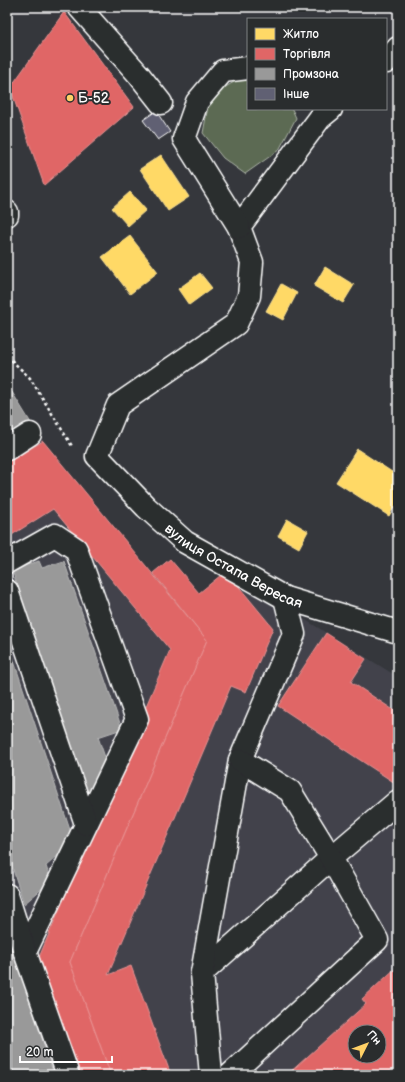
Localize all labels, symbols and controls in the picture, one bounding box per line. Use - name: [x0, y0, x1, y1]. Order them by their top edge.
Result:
- legend: [247, 18, 387, 110]
- text: Житло: [283, 27, 319, 42]
- text: Торгівля: [283, 47, 331, 62]
- text: Промзона: [283, 67, 339, 82]
- text: Інше: [283, 87, 309, 102]
- place label: Б-52: [78, 90, 110, 107]
- marker: Б-52: [65, 93, 75, 103]
- street label: вулиця Остапа Вересая: [161, 520, 305, 612]
- north arrow: [347, 1024, 387, 1064]
- text: Пн: [364, 1028, 384, 1047]
- scale bar: [20, 1038, 112, 1064]
- text: 20 m: [26, 1045, 53, 1060]

